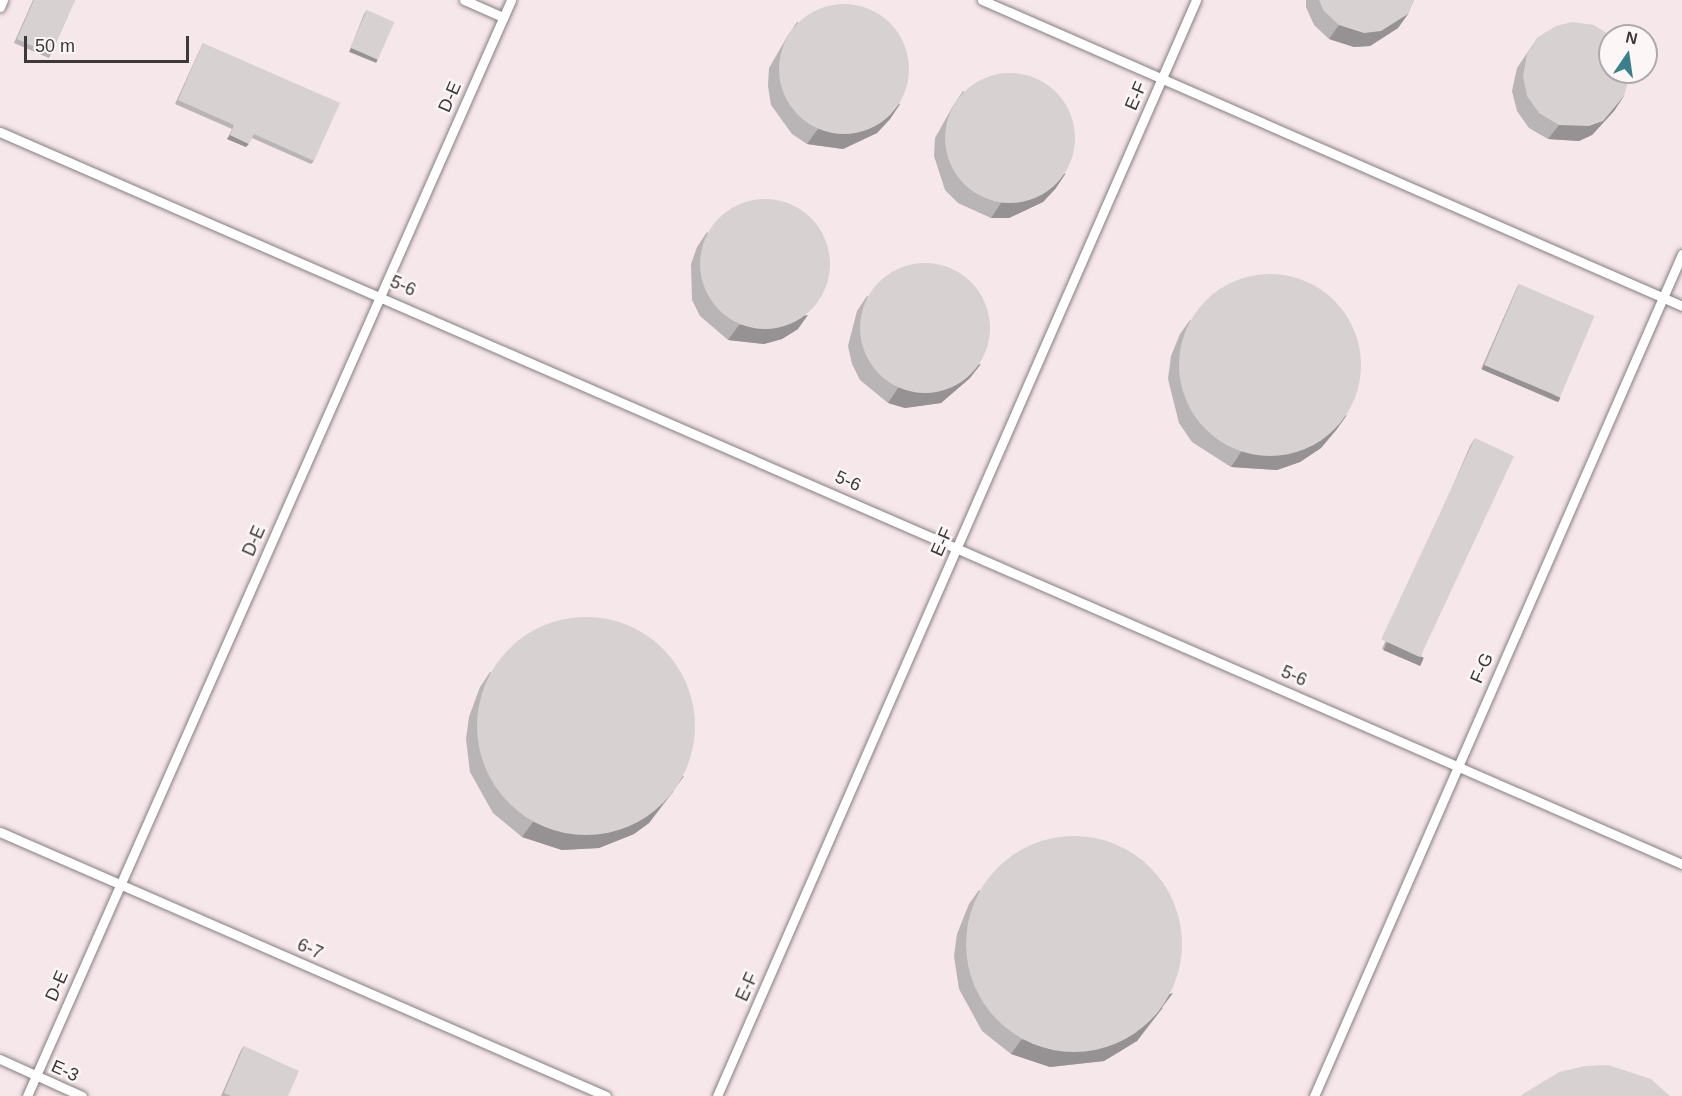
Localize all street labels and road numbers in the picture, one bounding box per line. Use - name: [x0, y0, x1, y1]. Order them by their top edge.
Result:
- street label: D-E: [434, 78, 466, 116]
- street label: E-F: [1120, 78, 1152, 114]
- street label: 5-6: [387, 271, 419, 301]
- street label: 5-6: [832, 466, 864, 496]
- street label: D-E: [238, 522, 270, 560]
- street label: E-F: [926, 524, 958, 560]
- street label: F-G: [1466, 649, 1498, 687]
- street label: 5-6: [1278, 661, 1310, 691]
- street label: 6-7: [294, 934, 326, 964]
- street label: D-E: [41, 967, 73, 1005]
- street label: E-F: [731, 969, 763, 1005]
- street label: E-3: [48, 1055, 82, 1087]

